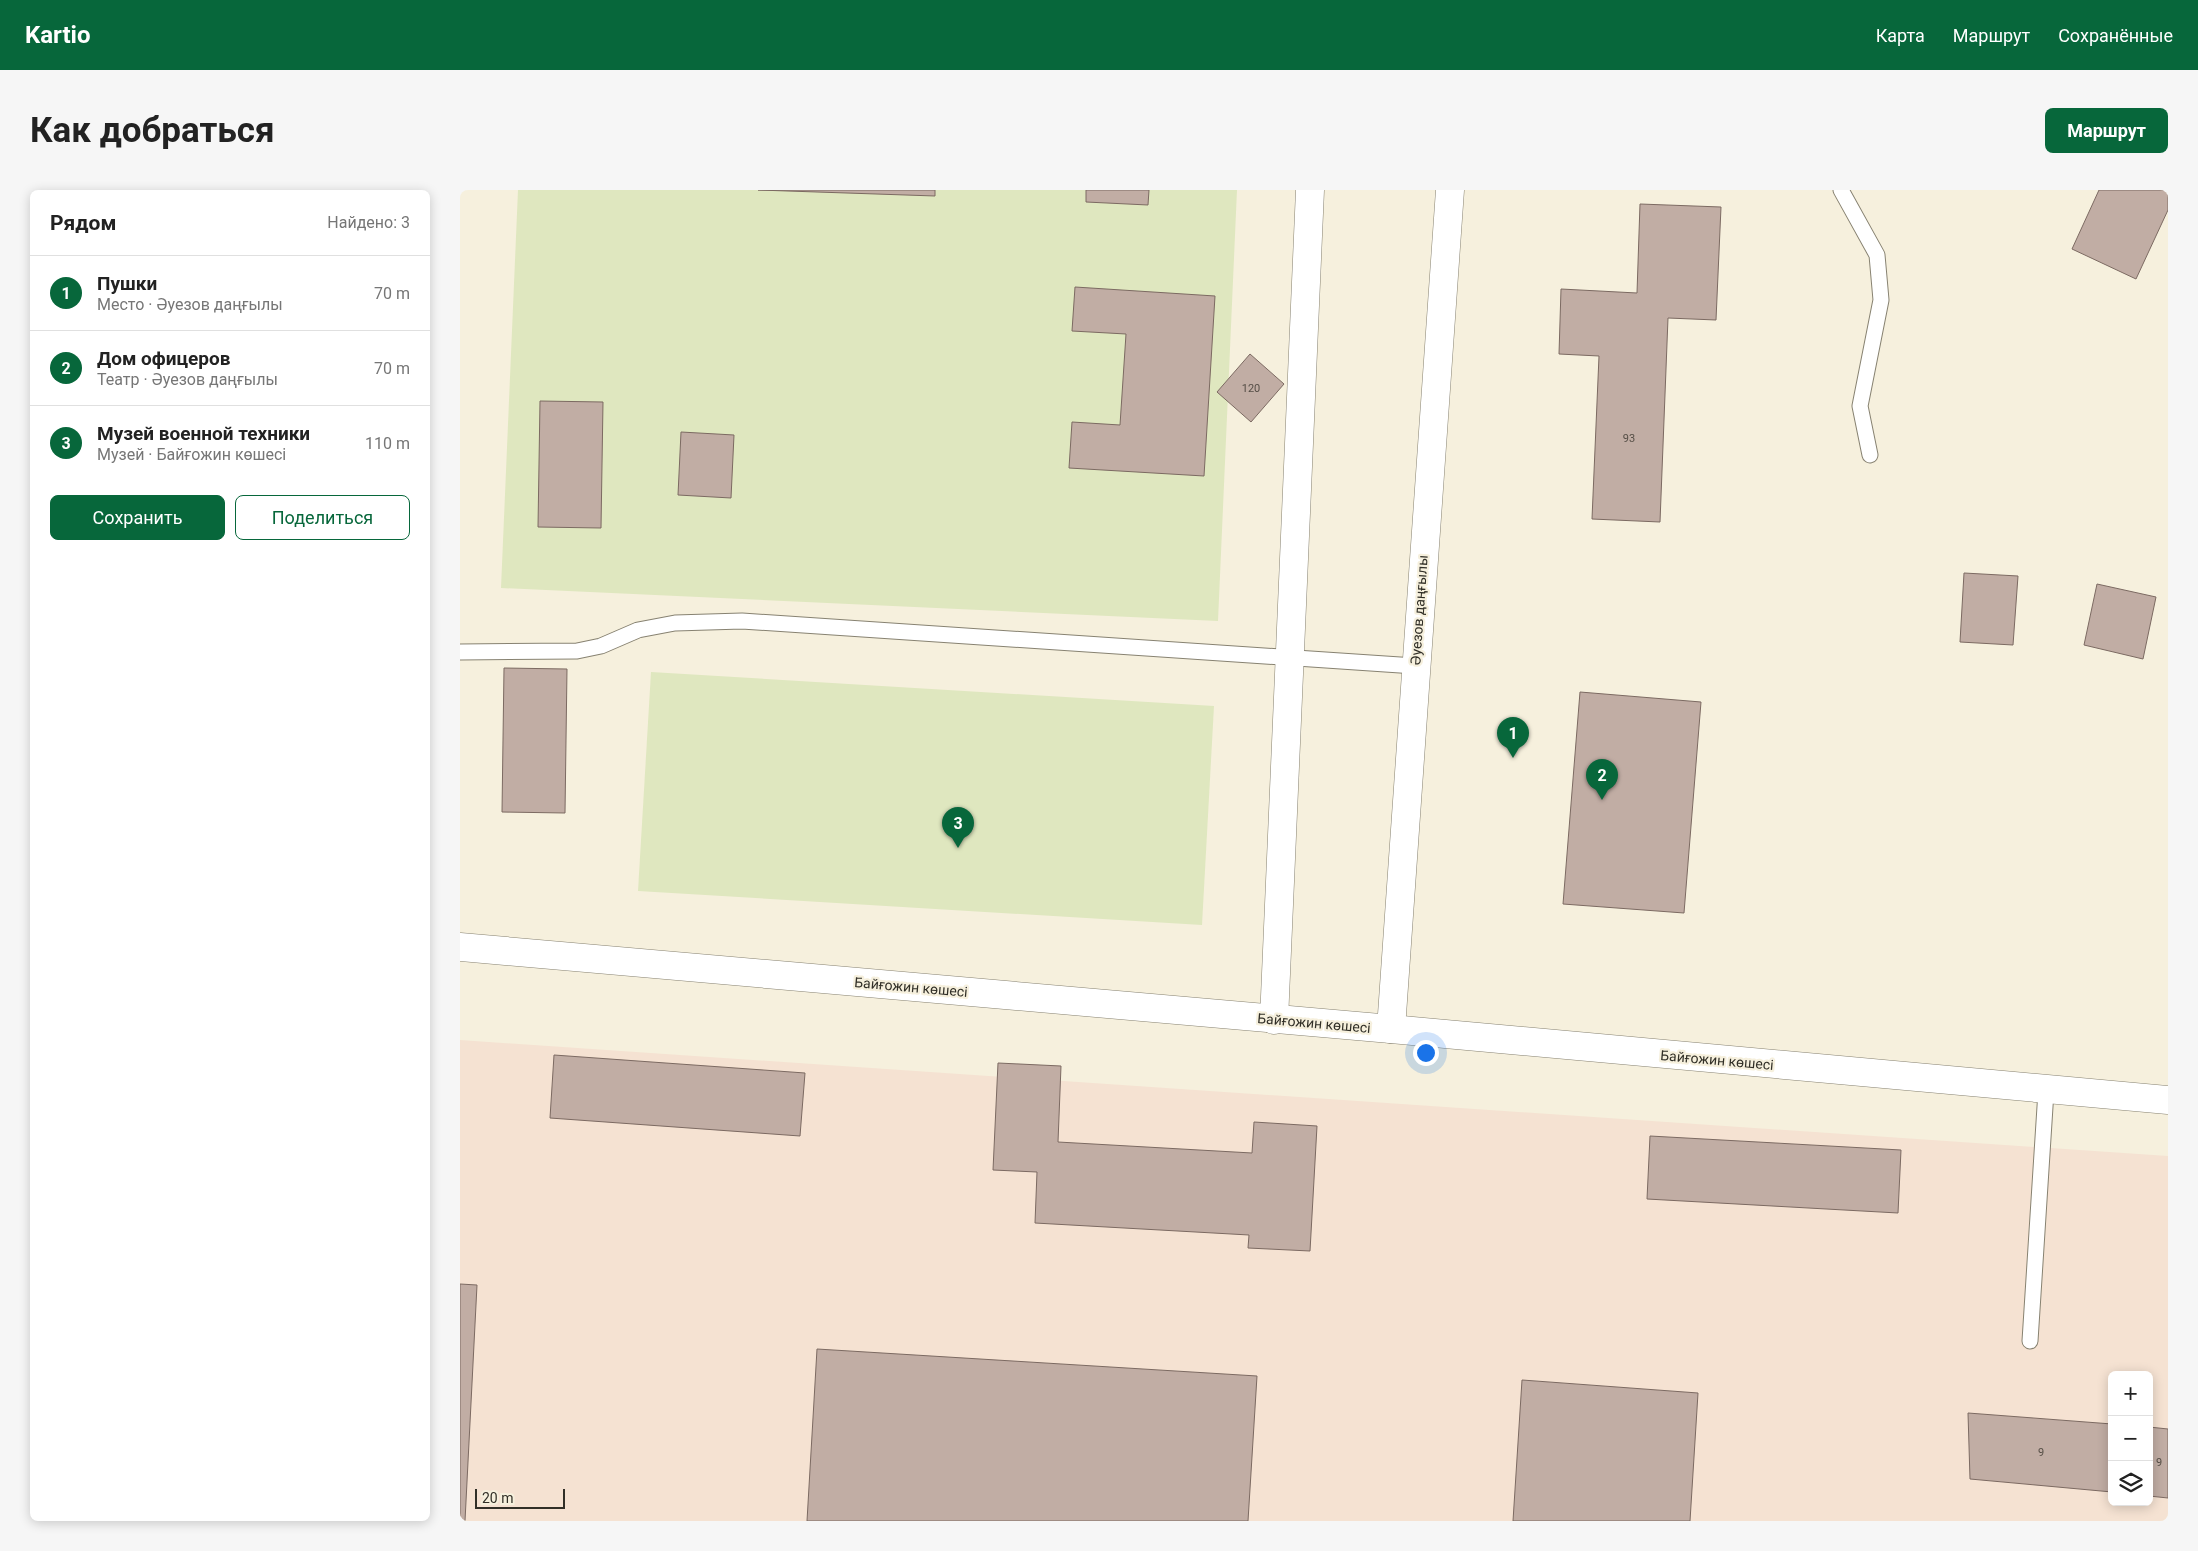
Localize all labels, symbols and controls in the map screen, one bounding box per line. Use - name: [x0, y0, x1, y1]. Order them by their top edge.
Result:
- text: Kartio: [25, 21, 91, 49]
- text: Карта: [1876, 25, 1925, 46]
- text: Маршрут: [1953, 25, 2030, 46]
- text: Сохранённые: [2058, 25, 2173, 46]
- button: Маршрут: [2045, 108, 2168, 153]
- text: Как добраться: [30, 110, 275, 151]
- text: Рядом: [50, 211, 116, 235]
- text: Найдено: 3: [327, 213, 410, 232]
- text: Пушки: [97, 272, 157, 295]
- text: 1: [61, 284, 71, 303]
- text: 70 m: [374, 284, 410, 303]
- text: Место · Әуезов даңғылы: [97, 295, 283, 314]
- text: Дом офицеров: [97, 347, 230, 370]
- text: 2: [61, 359, 71, 378]
- text: 70 m: [374, 359, 410, 378]
- text: Театр · Әуезов даңғылы: [97, 370, 278, 389]
- house number: 120: [1242, 382, 1260, 395]
- text: Музей военной техники: [97, 422, 310, 445]
- house number: 93: [1623, 432, 1635, 445]
- text: 3: [61, 434, 71, 453]
- text: 110 m: [365, 434, 410, 453]
- text: Музей · Байғожин көшесі: [97, 445, 286, 464]
- button: Сохранить: [50, 495, 225, 540]
- button: Поделиться: [235, 495, 410, 540]
- street label: Әуезов даңғылы: [1407, 554, 1431, 666]
- pin: 1: [1497, 717, 1529, 758]
- pin: 2: [1586, 759, 1618, 800]
- pin: 3: [942, 807, 974, 848]
- street label: Байғожин көшесі: [854, 974, 968, 1000]
- street label: Байғожин көшесі: [1257, 1010, 1371, 1036]
- your location: [1413, 1040, 1439, 1066]
- street label: Байғожин көшесі: [1660, 1047, 1774, 1073]
- map controls: [2108, 1371, 2153, 1506]
- button: +: [2108, 1371, 2153, 1416]
- button: −: [2108, 1416, 2153, 1461]
- house number: 9: [2038, 1446, 2044, 1459]
- house number: 9: [2156, 1456, 2162, 1469]
- button: layers: [2108, 1461, 2153, 1506]
- scale bar: [475, 1486, 565, 1509]
- text: 20 m: [482, 1490, 514, 1506]

